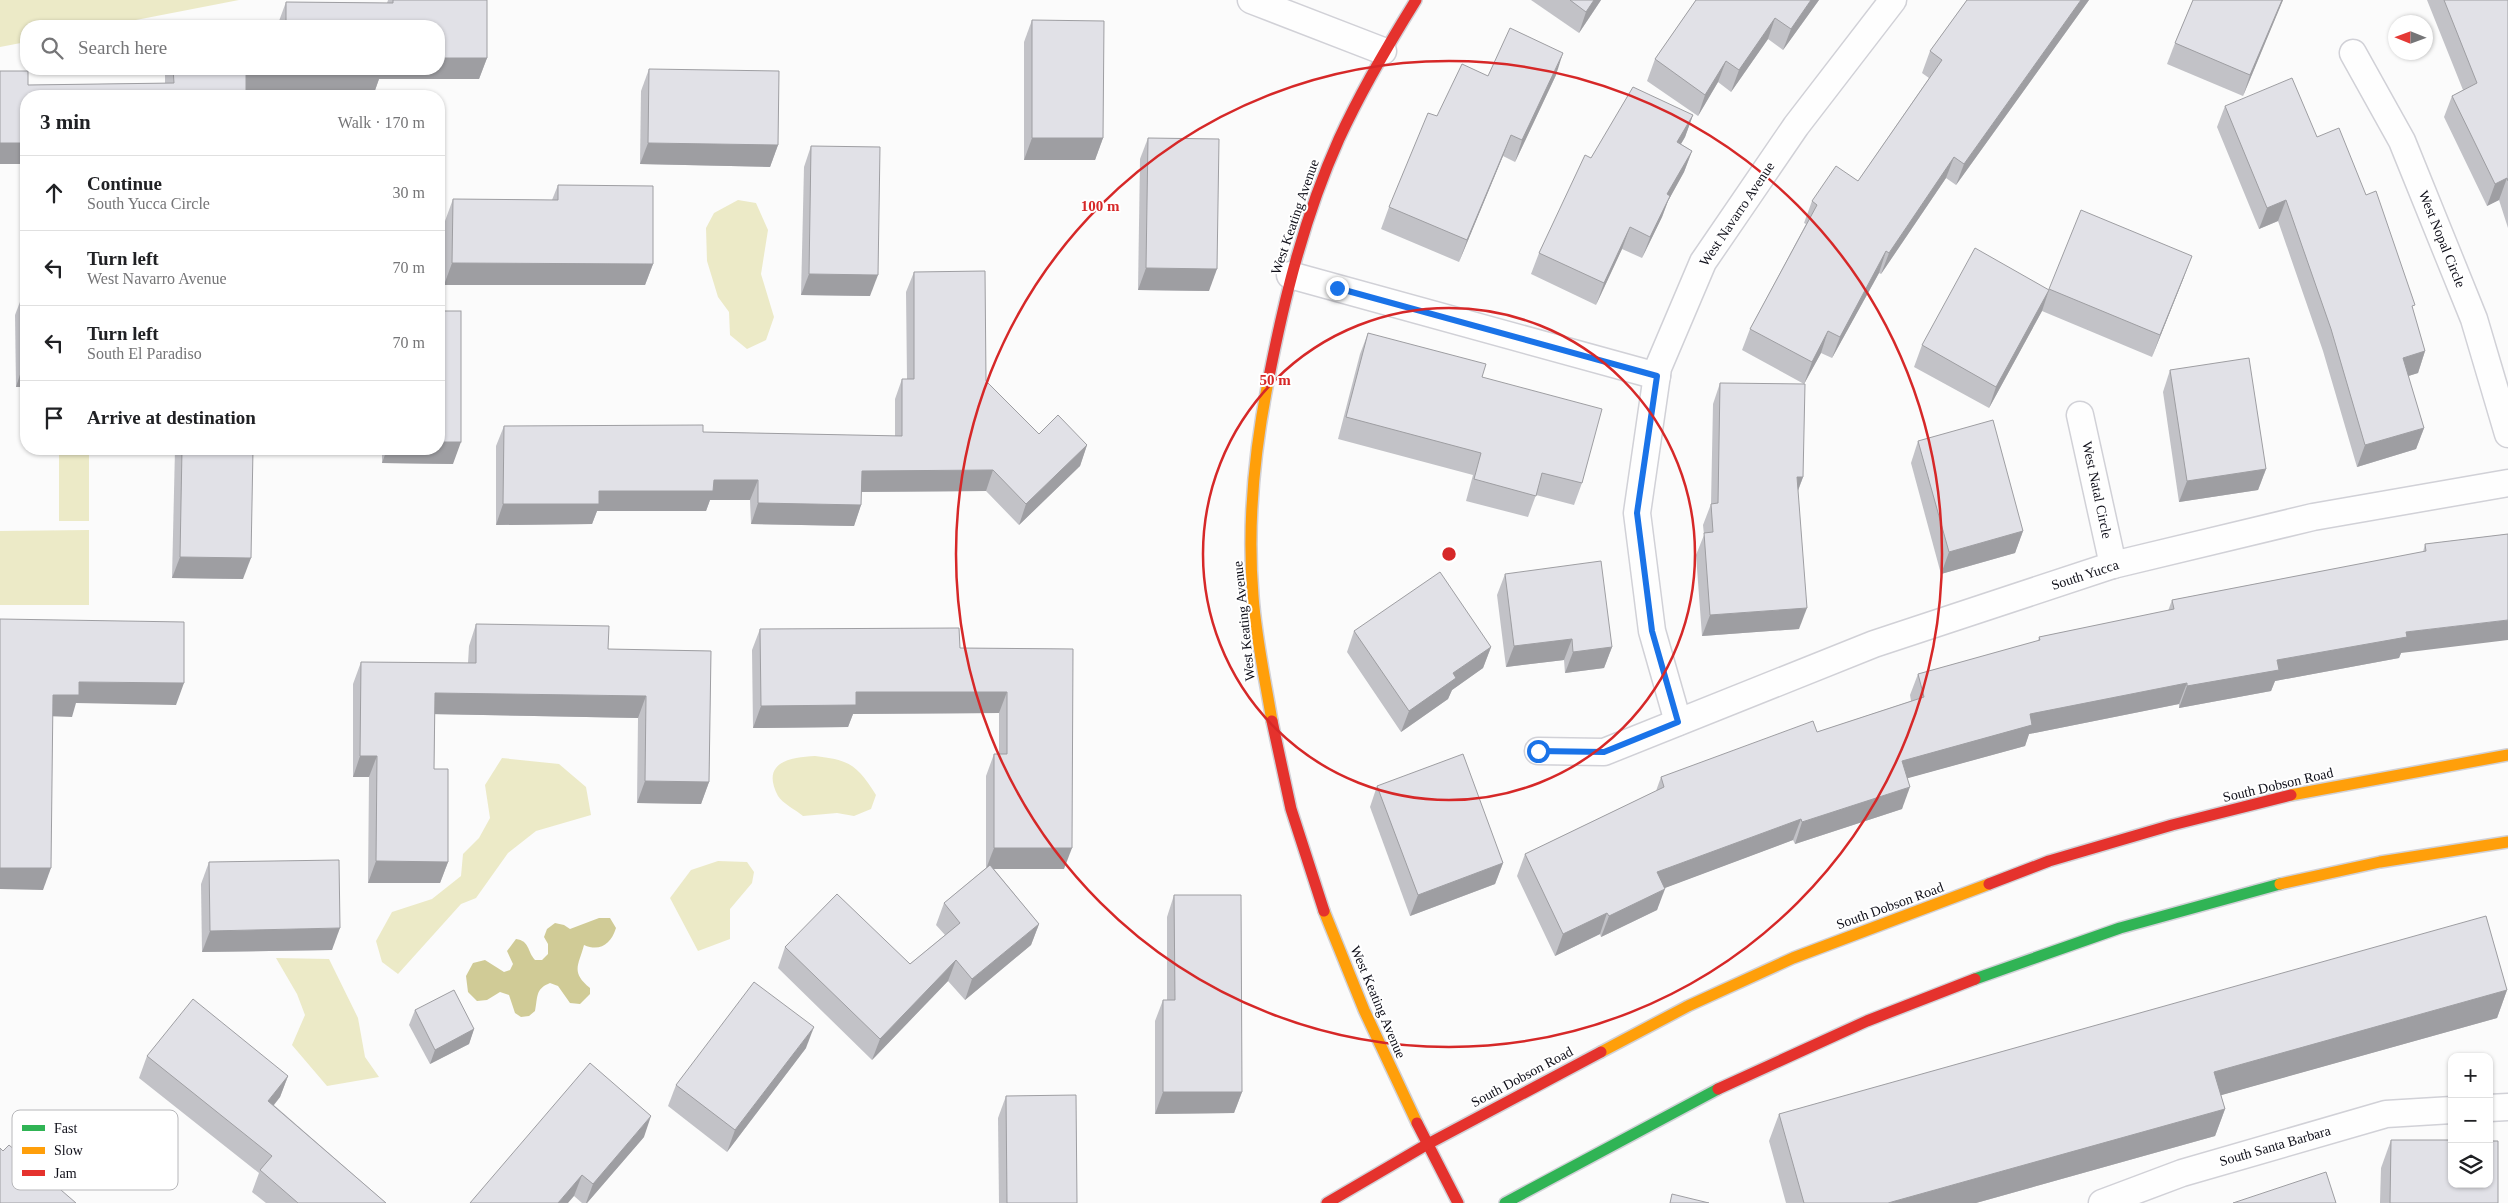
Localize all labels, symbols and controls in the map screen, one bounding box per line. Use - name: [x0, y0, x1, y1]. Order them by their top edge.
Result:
- north arrow: [2388, 15, 2433, 60]
- search box: [20, 20, 445, 75]
- icon: search: [38, 34, 66, 62]
- text: Search here: [78, 37, 167, 58]
- text: 3 min: [40, 110, 91, 134]
- text: Walk · 170 m: [338, 114, 425, 131]
- street label: West Keating Avenue: [1268, 157, 1322, 277]
- street label: West Navarro Avenue: [1697, 159, 1777, 269]
- text: Continue: [87, 173, 162, 194]
- icon: ahead: [40, 179, 68, 207]
- text: 30 m: [393, 184, 425, 201]
- street label: West Nopal Circle: [2416, 188, 2468, 290]
- text: South Yucca Circle: [87, 195, 210, 212]
- text: 100 m: [1081, 198, 1120, 214]
- text: Turn left: [87, 248, 159, 269]
- icon: left: [40, 254, 68, 282]
- text: 70 m: [393, 259, 425, 276]
- text: West Navarro Avenue: [87, 270, 227, 287]
- route end: [1326, 277, 1349, 300]
- text: Turn left: [87, 323, 159, 344]
- icon: left: [40, 329, 68, 357]
- text: 70 m: [393, 334, 425, 351]
- text: South El Paradiso: [87, 345, 202, 362]
- text: 50 m: [1259, 372, 1291, 388]
- icon: arrive: [40, 404, 68, 432]
- text: Arrive at destination: [87, 407, 256, 428]
- street label: West Natal Circle: [2079, 440, 2115, 540]
- centre of rings: [1440, 545, 1458, 563]
- street label: South Yucca: [2049, 557, 2121, 593]
- street label: West Keating Avenue: [1230, 560, 1258, 682]
- route start: [1527, 740, 1550, 763]
- street label: South Dobson Road: [2221, 765, 2335, 805]
- street label: South Dobson Road: [1834, 880, 1946, 932]
- street label: West Keating Avenue: [1348, 944, 1408, 1060]
- street label: South Dobson Road: [1469, 1044, 1575, 1110]
- map controls: [2448, 1053, 2493, 1188]
- button: +: [2448, 1053, 2493, 1098]
- button: −: [2448, 1098, 2493, 1143]
- legend: [12, 1110, 178, 1190]
- text: Fast: [54, 1121, 77, 1136]
- street label: South Santa Barbara: [2218, 1123, 2333, 1169]
- text: Slow: [54, 1143, 84, 1158]
- button: layers: [2448, 1143, 2493, 1188]
- text: Jam: [54, 1166, 77, 1181]

